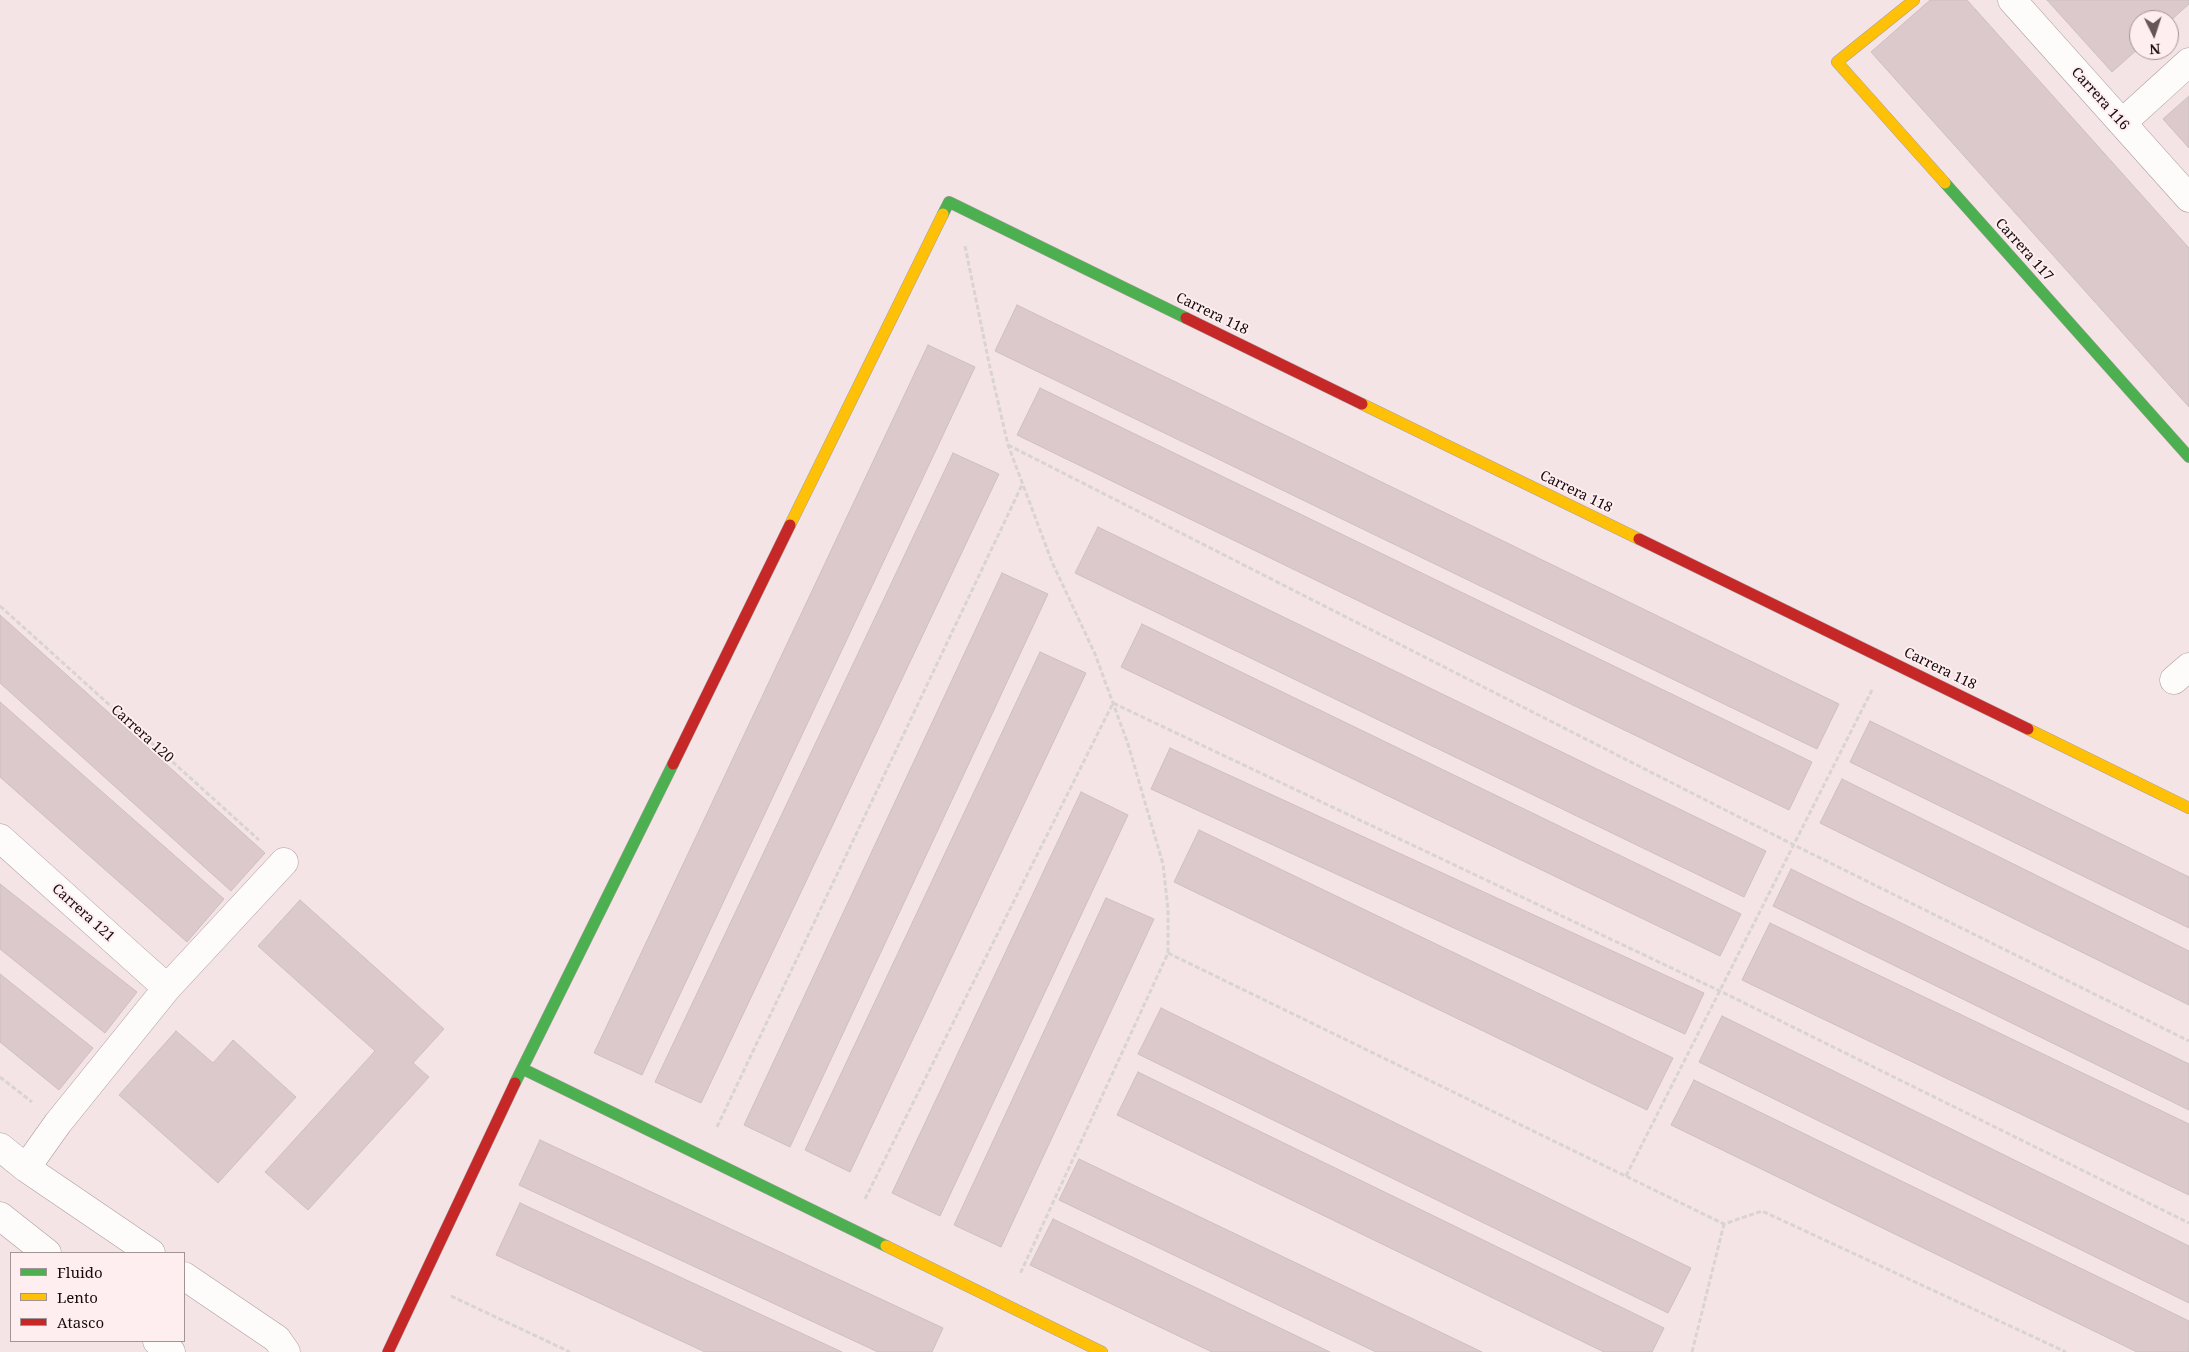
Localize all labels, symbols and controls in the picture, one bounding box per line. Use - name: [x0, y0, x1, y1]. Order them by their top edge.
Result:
- north arrow: [2129, 10, 2179, 60]
- text: N: [2149, 40, 2161, 59]
- street label: Carrera 116: [2068, 64, 2132, 134]
- street label: Carrera 117: [1992, 215, 2056, 285]
- street label: Carrera 118: [1173, 289, 1251, 339]
- street label: Carrera 118: [1537, 467, 1615, 517]
- street label: Carrera 118: [1901, 644, 1979, 694]
- street label: Carrera 120: [107, 702, 177, 766]
- street label: Carrera 121: [48, 881, 118, 945]
- legend: [10, 1252, 185, 1342]
- text: Fluido: [57, 1262, 103, 1282]
- text: Lento: [57, 1287, 98, 1307]
- text: Atasco: [57, 1312, 104, 1332]

